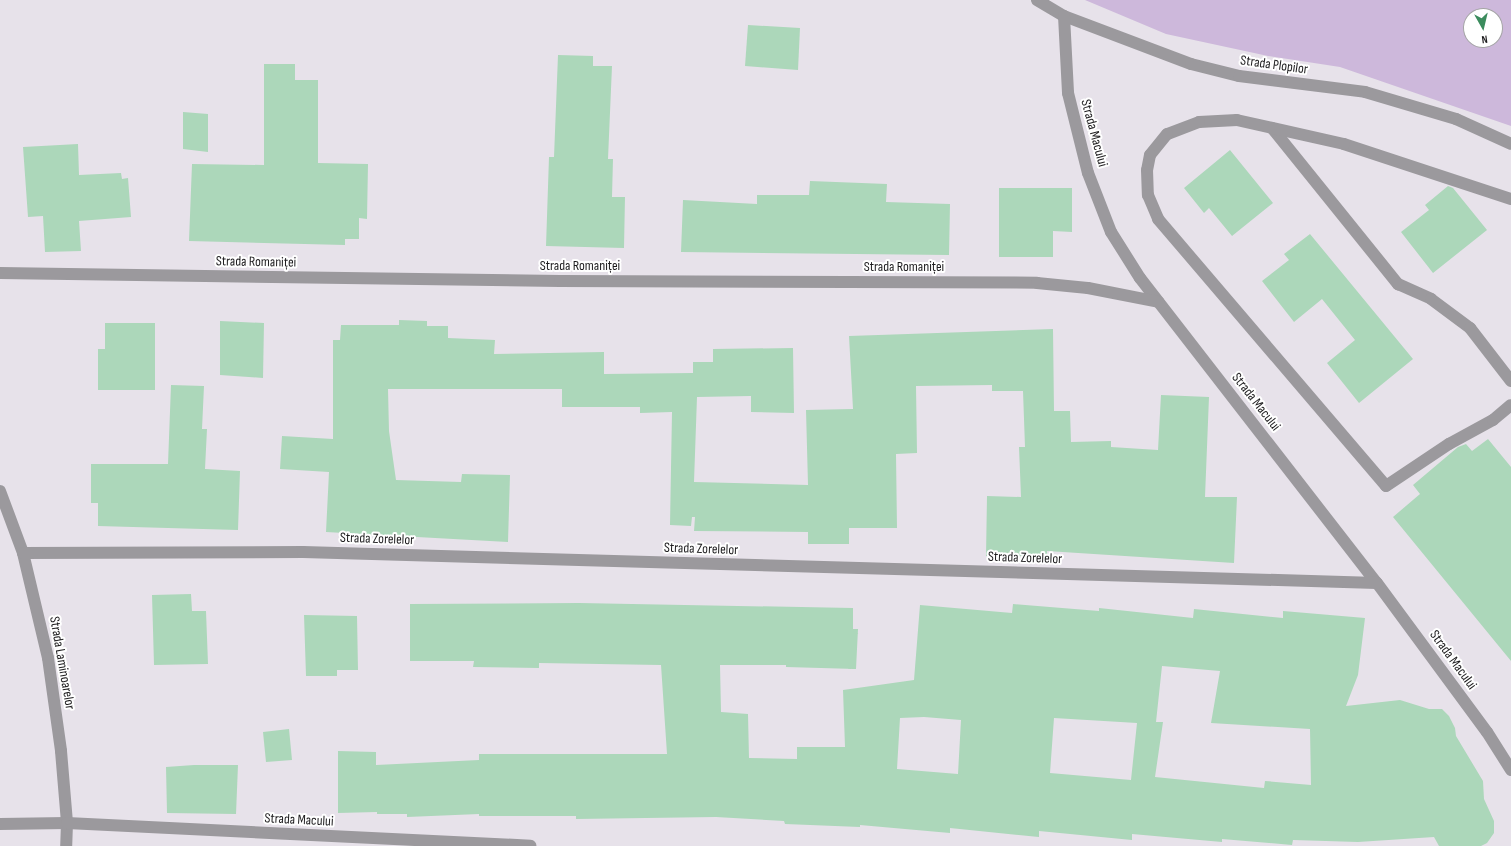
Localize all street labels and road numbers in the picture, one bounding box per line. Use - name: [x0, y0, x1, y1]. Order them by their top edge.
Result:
- street label: Strada Plopilor: [1239, 52, 1309, 78]
- street label: Strada Macului: [1077, 97, 1111, 169]
- street label: Strada Romaniței: [216, 253, 296, 271]
- street label: Strada Romaniței: [540, 258, 620, 274]
- street label: Strada Romaniței: [864, 259, 944, 275]
- street label: Strada Macului: [1228, 370, 1284, 434]
- street label: Strada Zorelelor: [340, 529, 414, 549]
- street label: Strada Zorelelor: [664, 539, 738, 559]
- street label: Strada Zorelelor: [988, 548, 1062, 568]
- street label: Strada Laminoarelor: [46, 615, 78, 711]
- street label: Strada Macului: [1426, 627, 1480, 693]
- street label: Strada Macului: [264, 810, 334, 830]

